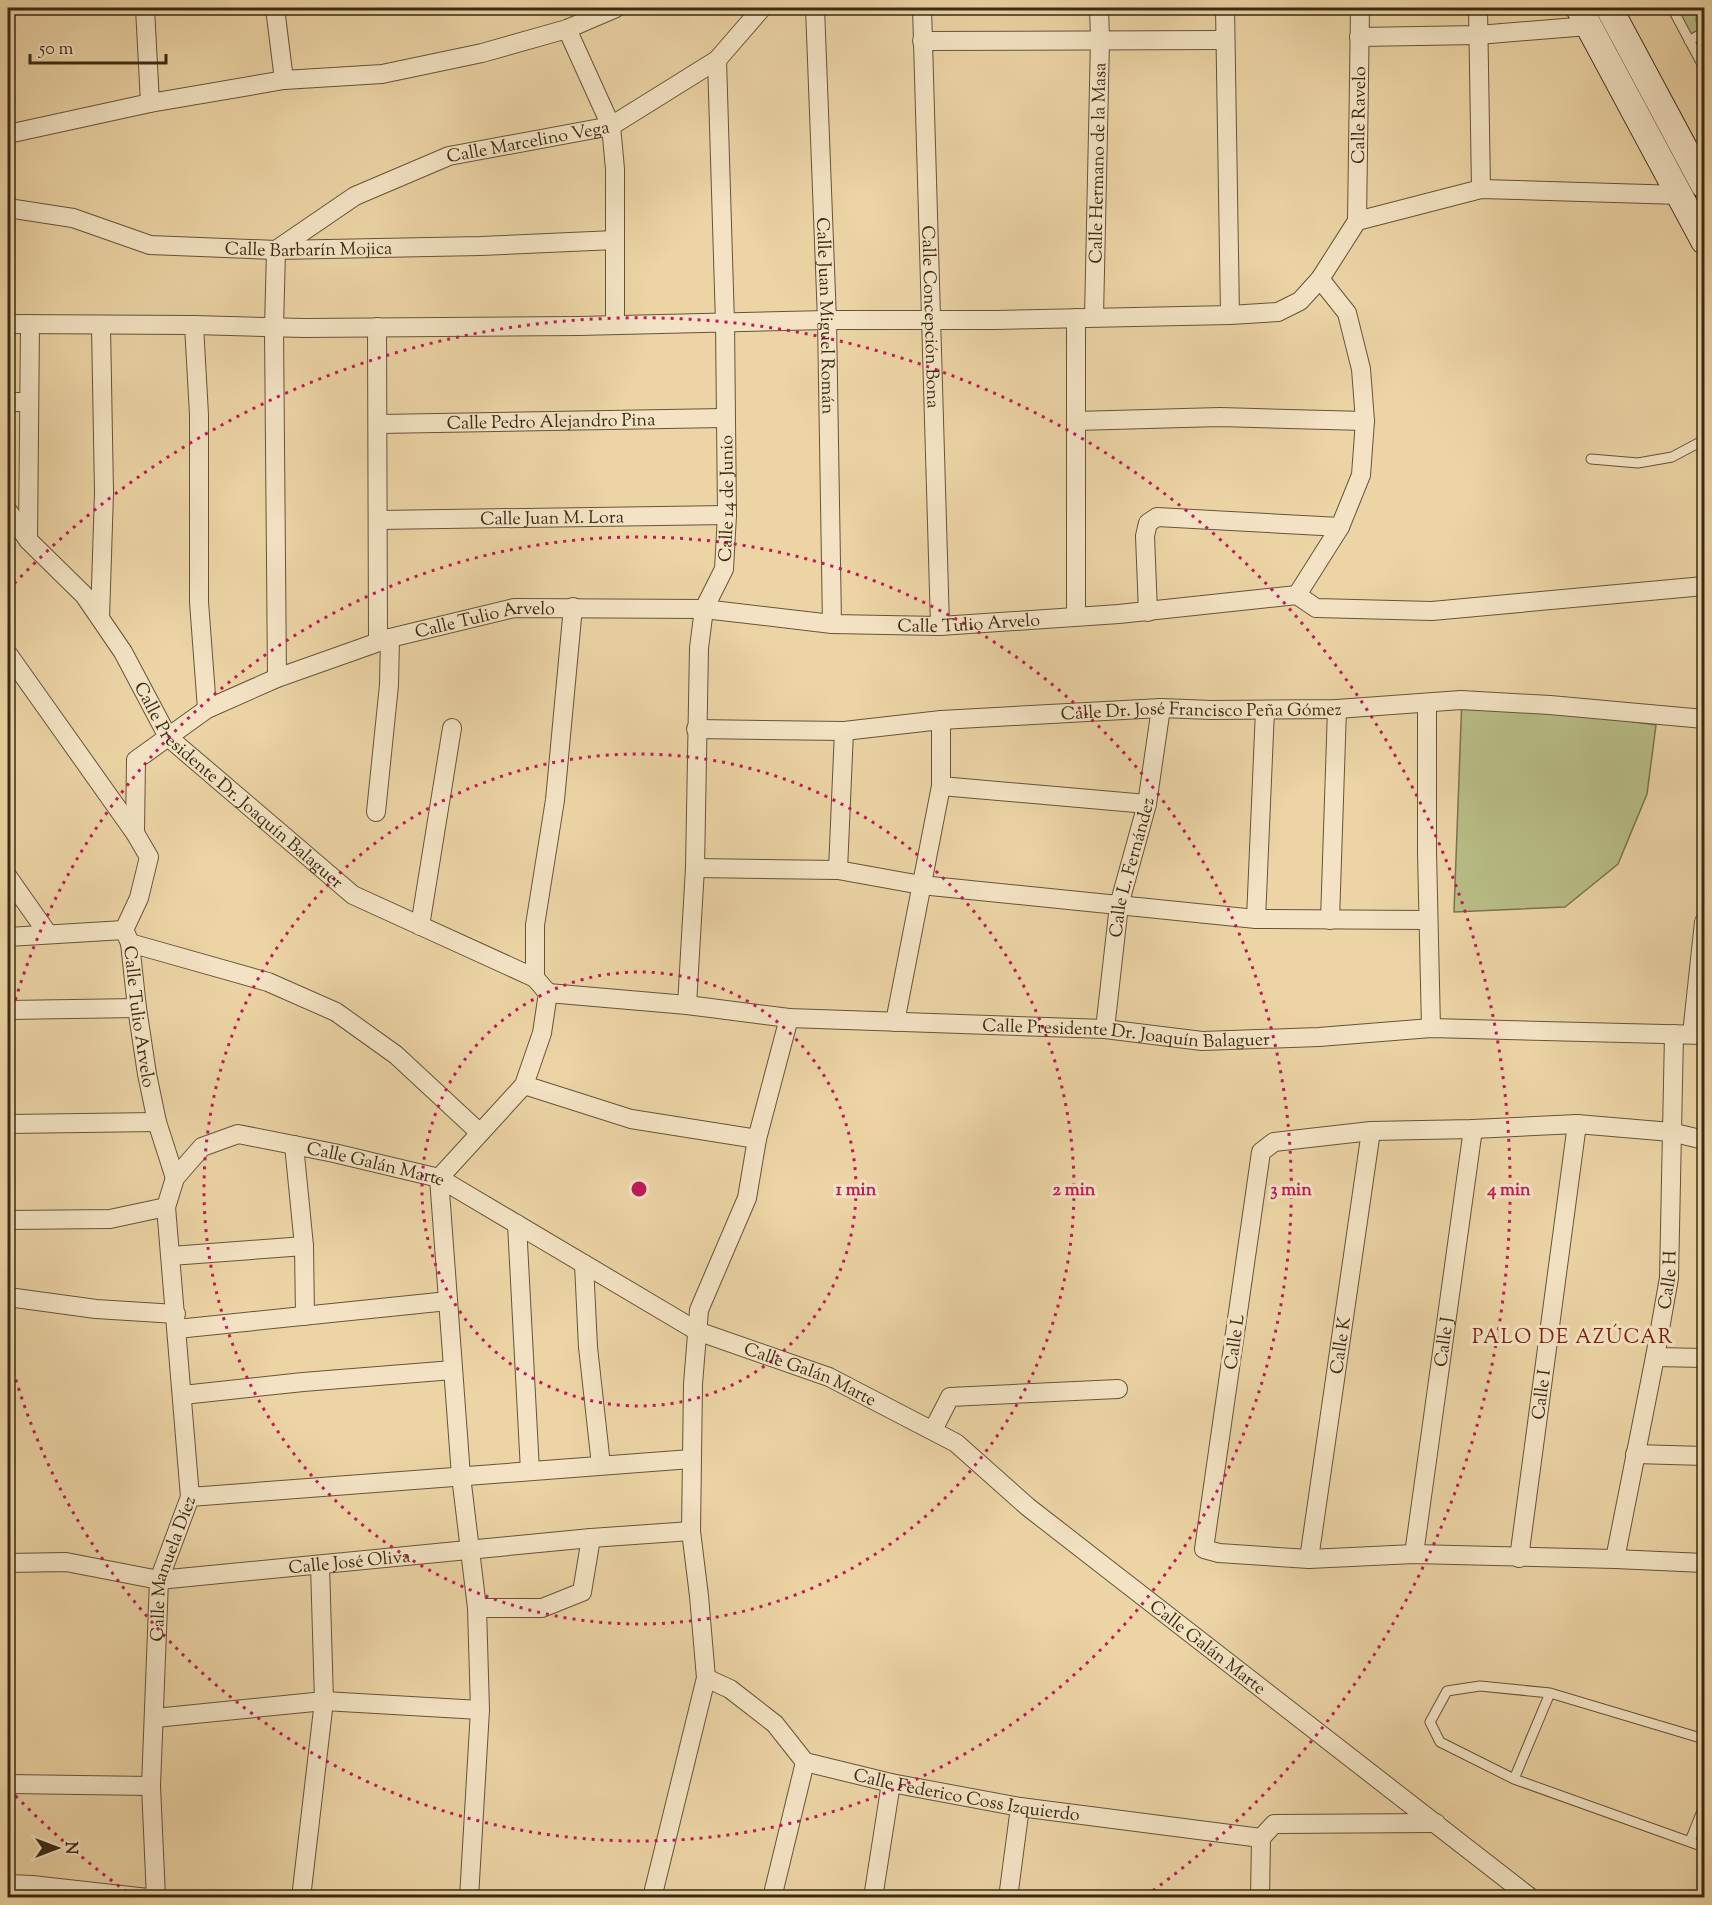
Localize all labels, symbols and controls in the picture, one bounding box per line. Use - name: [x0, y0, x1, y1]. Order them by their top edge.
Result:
- scale bar: [30, 27, 166, 65]
- text: 50 m: [38, 37, 74, 63]
- street label: Calle Hermano de la Masa: [1084, 62, 1114, 264]
- street label: Calle Ravelo: [1347, 66, 1374, 164]
- street label: Calle Marcelino Vega: [445, 116, 612, 171]
- street label: Calle Juan Miguel Román: [808, 217, 840, 415]
- street label: Calle Concepción Bona: [913, 225, 945, 409]
- street label: Calle Barbarín Mojica: [224, 237, 393, 265]
- street label: Calle Pedro Alejandro Pina: [446, 408, 656, 438]
- street label: Calle 14 de Junio: [713, 435, 742, 563]
- street label: Calle Juan M. Lora: [480, 505, 624, 534]
- street label: Calle Tulio Arvelo: [412, 597, 555, 647]
- street label: Calle Tulio Arvelo: [897, 608, 1041, 641]
- street label: Calle Presidente Dr. Joaquín Balaguer: [126, 678, 348, 896]
- street label: Calle Dr. José Francisco Peña Gómez: [1060, 697, 1343, 728]
- street label: Calle L. Fernández: [1104, 796, 1163, 939]
- street label: Calle Tulio Arvelo: [115, 945, 161, 1090]
- street label: Calle Presidente Dr. Joaquín Balaguer: [982, 1014, 1271, 1056]
- street label: Calle Galán Marte: [304, 1137, 450, 1194]
- text: 1 min: [836, 1178, 877, 1204]
- text: 2 min: [1053, 1178, 1096, 1204]
- text: 3 min: [1270, 1178, 1312, 1204]
- text: 4 min: [1486, 1178, 1531, 1204]
- centre of rings: [629, 1179, 649, 1199]
- street label: Calle H: [1653, 1250, 1685, 1312]
- street label: Calle L: [1219, 1313, 1253, 1372]
- street label: Calle K: [1325, 1315, 1359, 1376]
- street label: Calle J: [1429, 1316, 1462, 1369]
- district label: PALO DE AZÚCAR: [1472, 1323, 1674, 1353]
- street label: Calle Galán Marte: [740, 1337, 880, 1414]
- street label: Calle I: [1527, 1368, 1559, 1422]
- street label: Calle Manuela Díez: [146, 1493, 204, 1642]
- street label: Calle José Oliva: [287, 1545, 412, 1582]
- street label: Calle Galán Marte: [1143, 1595, 1271, 1702]
- street label: Calle Federico Coss Izquierdo: [850, 1763, 1081, 1830]
- north arrow: [27, 1818, 87, 1878]
- text: N: [58, 1842, 81, 1855]

